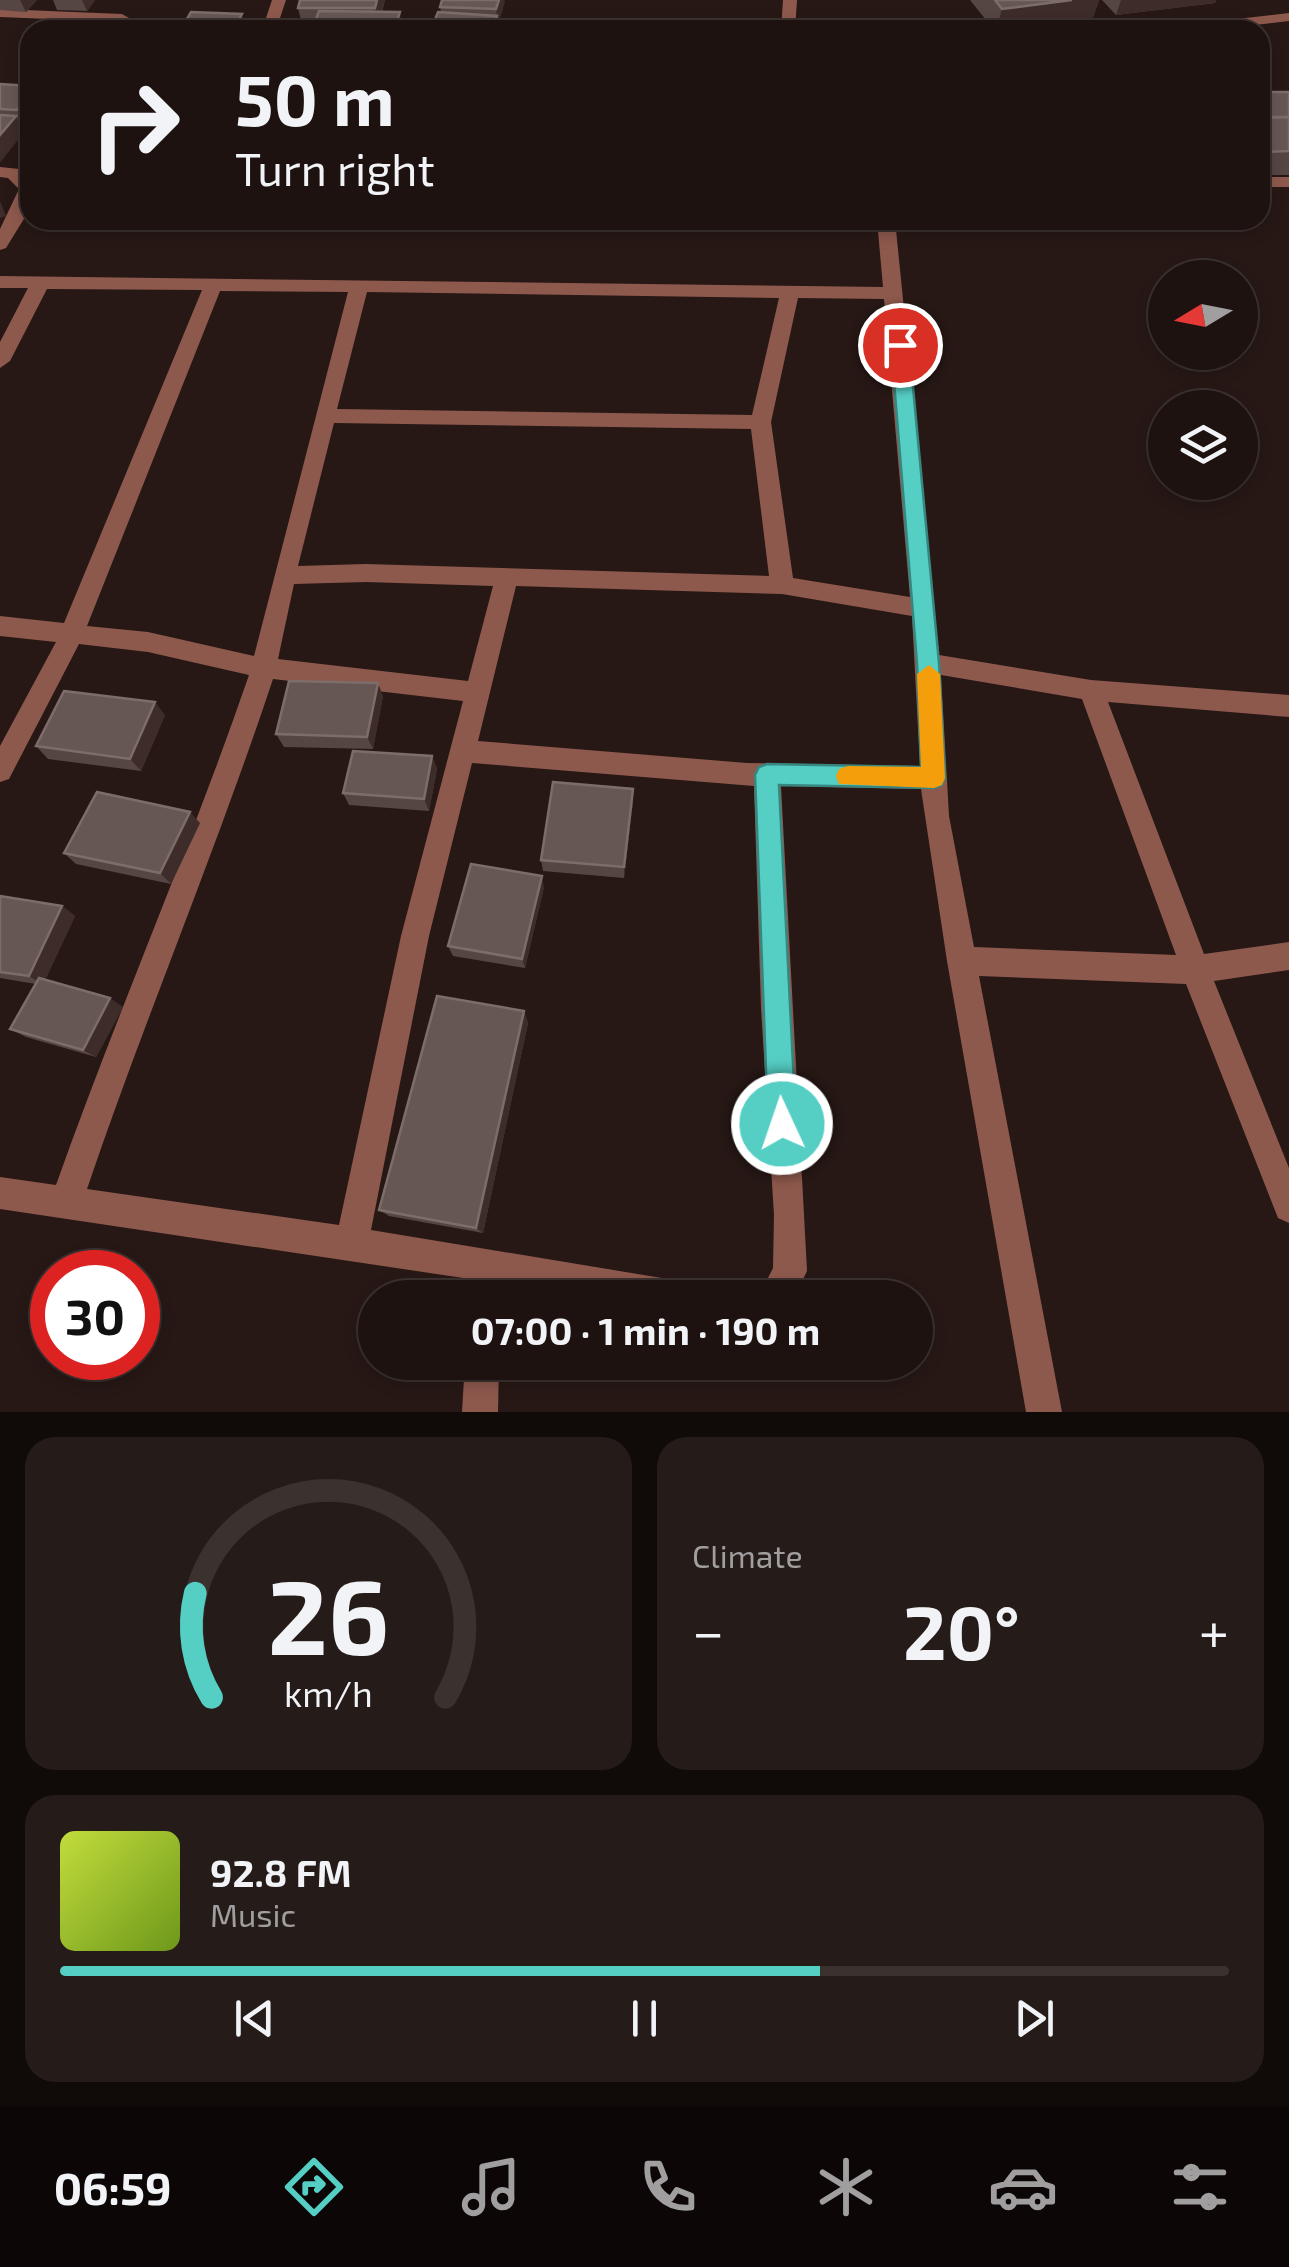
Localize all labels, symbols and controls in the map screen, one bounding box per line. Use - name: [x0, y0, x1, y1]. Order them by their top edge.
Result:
- text: 50 m: [235, 56, 395, 140]
- icon: right: [70, 60, 200, 190]
- text: Turn right: [235, 141, 435, 195]
- north arrow: [1148, 260, 1258, 370]
- map controls: [1148, 260, 1258, 500]
- pin: [858, 303, 943, 388]
- icon: arrive: [873, 318, 928, 373]
- button: layers: [1148, 390, 1258, 500]
- position arrow: [730, 1072, 834, 1176]
- speed limit sign: 30: [30, 1250, 160, 1380]
- text: 07:00 · 1 min · 190 m: [471, 1307, 820, 1353]
- text: Climate: [692, 1536, 803, 1574]
- text: 26: [268, 1551, 389, 1676]
- text: 20°: [903, 1585, 1020, 1675]
- text: −: [692, 1597, 724, 1663]
- text: +: [1199, 1597, 1229, 1663]
- text: km/h: [284, 1671, 373, 1714]
- text: 92.8 FM: [210, 1849, 352, 1895]
- text: Music: [210, 1895, 296, 1933]
- icon: previous: [227, 1991, 282, 2046]
- icon: pause: [617, 1991, 672, 2046]
- icon: next: [1007, 1991, 1062, 2046]
- icon: directions: [279, 2152, 349, 2222]
- icon: music: [456, 2152, 526, 2222]
- icon: phone: [633, 2152, 703, 2222]
- icon: climate: [811, 2152, 881, 2222]
- icon: car: [988, 2152, 1058, 2222]
- icon: filters: [1165, 2152, 1235, 2222]
- text: 06:59: [54, 2160, 172, 2214]

